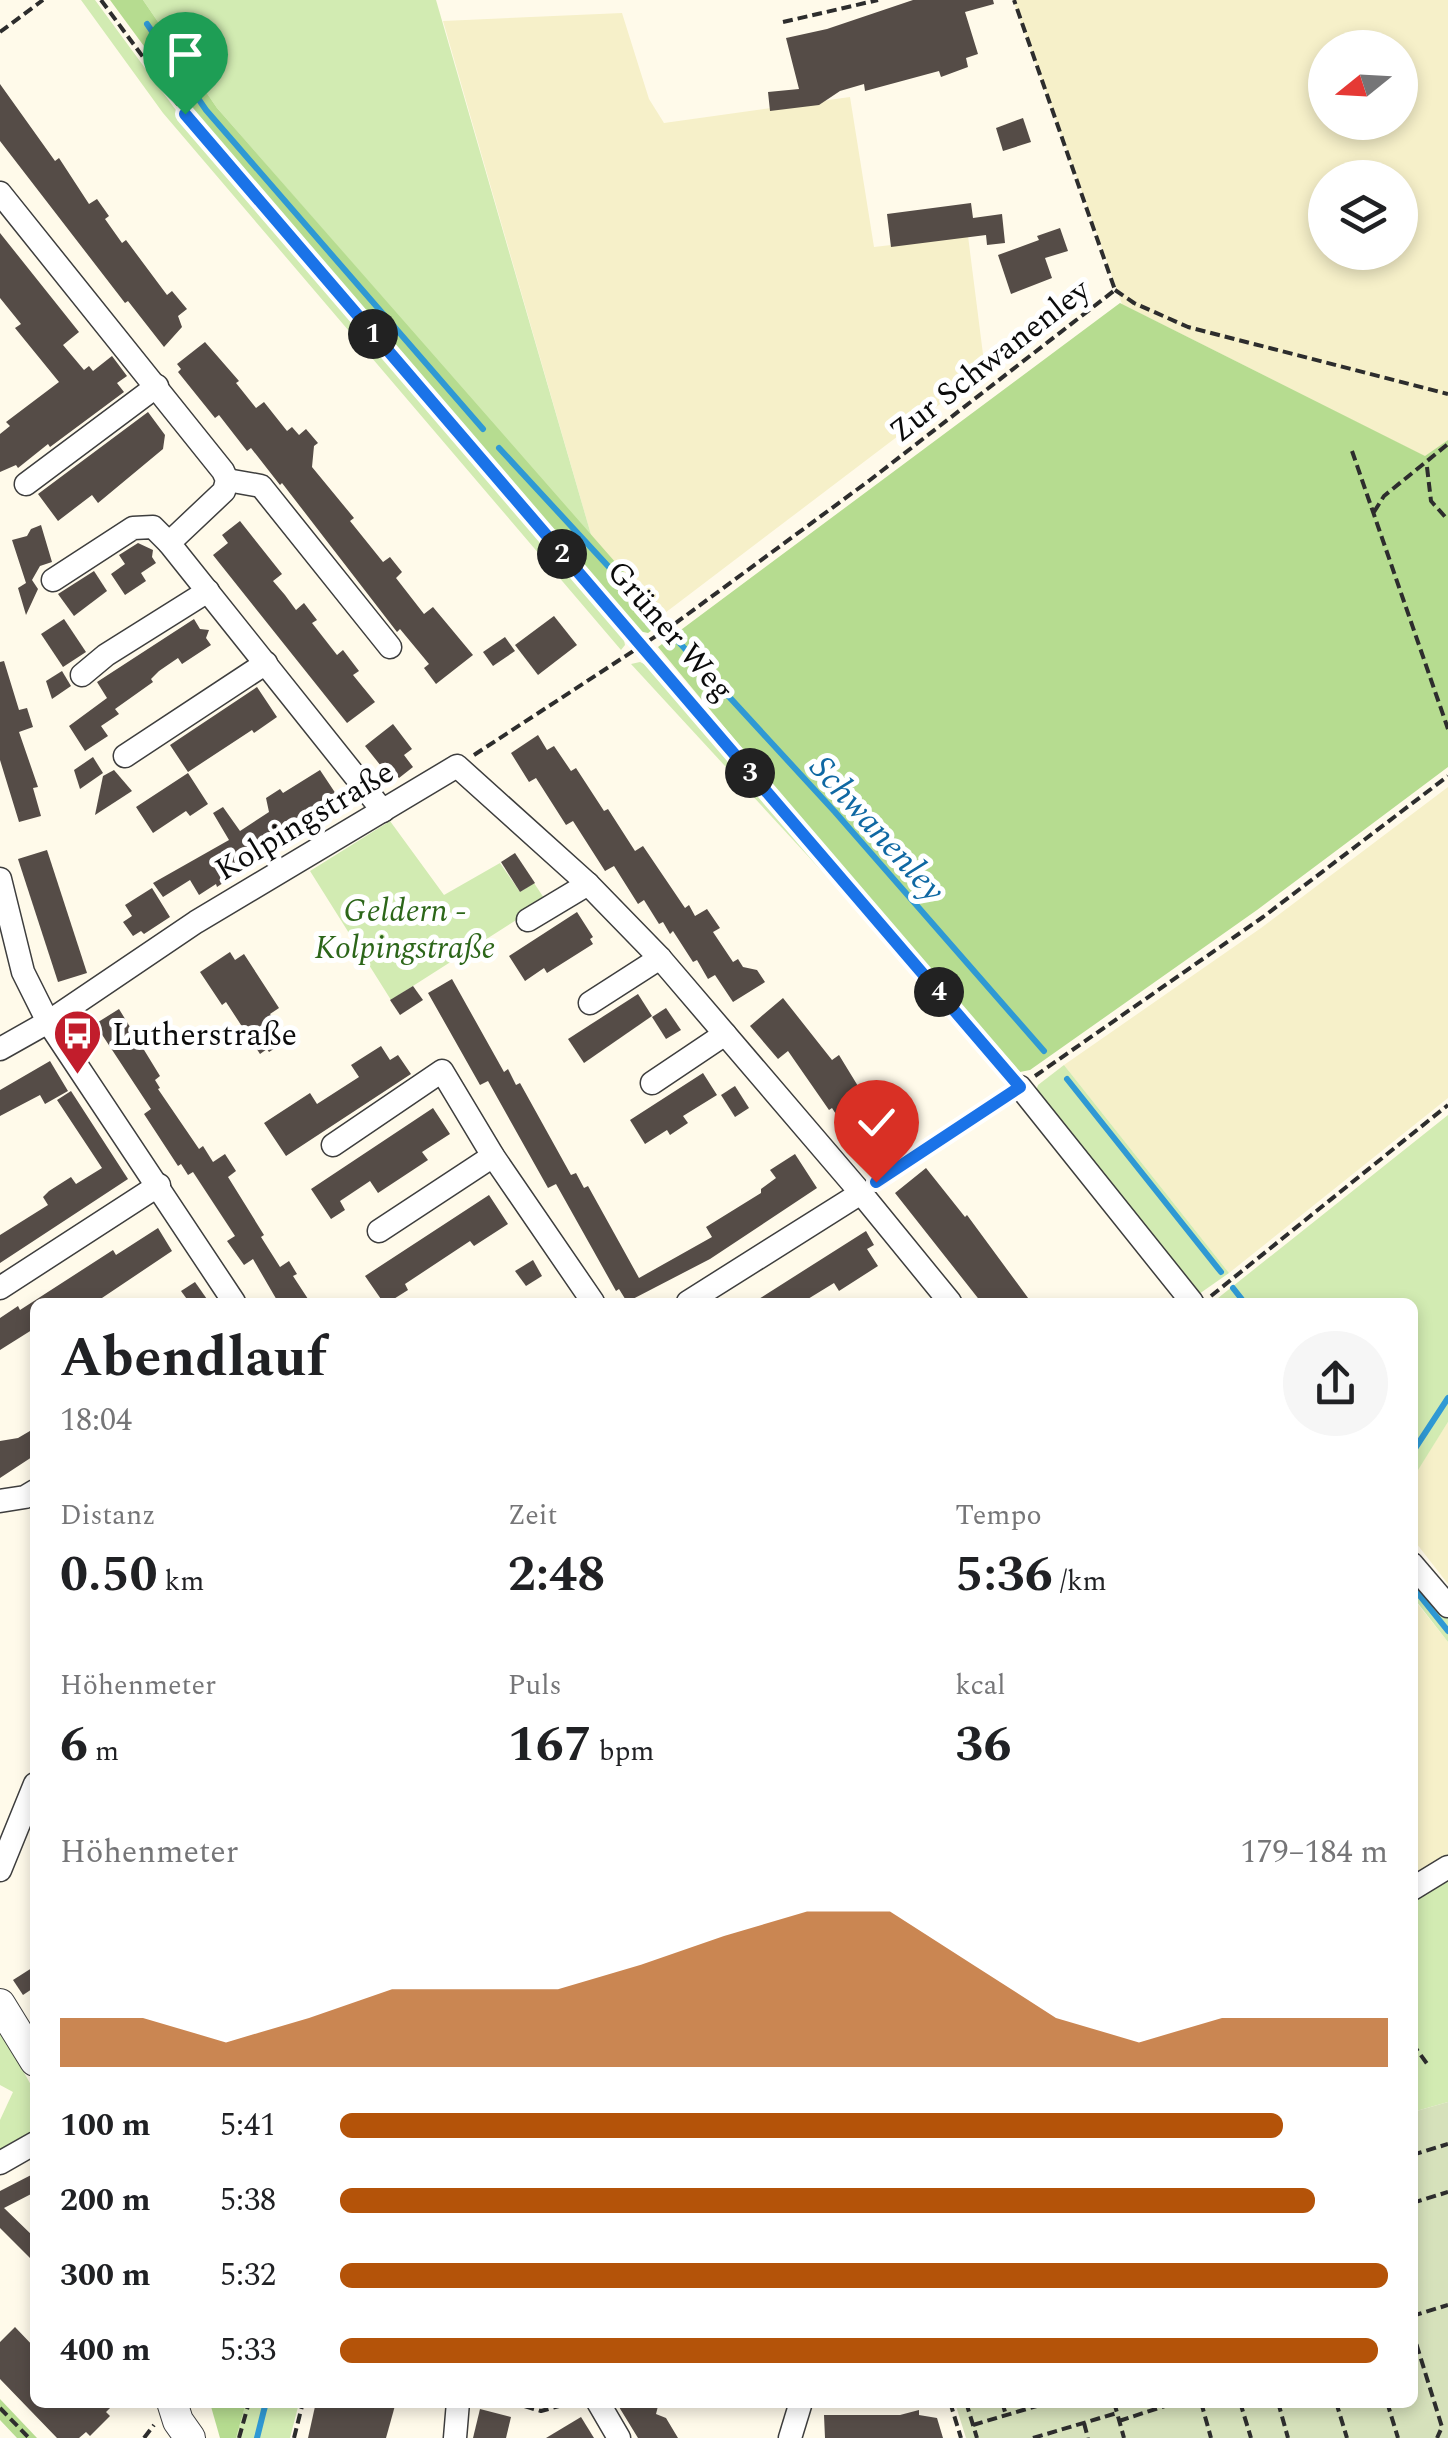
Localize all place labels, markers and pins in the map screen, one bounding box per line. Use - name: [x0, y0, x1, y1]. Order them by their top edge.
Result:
- pin: [143, 12, 228, 115]
- pin: 1: [348, 309, 398, 359]
- pin: 2: [537, 529, 587, 579]
- pin: 3: [725, 748, 775, 798]
- pin: 4: [914, 967, 964, 1017]
- bus stop icon: Lutherstraße: [51, 1008, 103, 1076]
- place label: Lutherstraße: [112, 1011, 297, 1060]
- pin: [834, 1080, 919, 1183]

